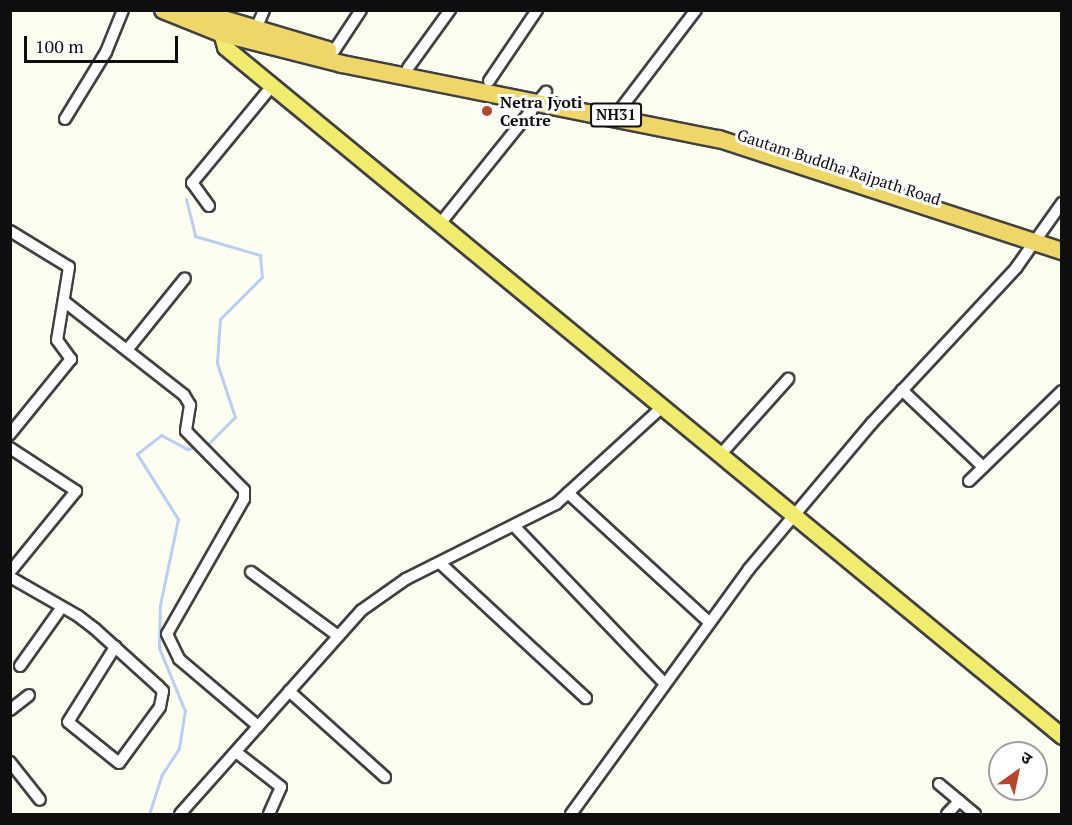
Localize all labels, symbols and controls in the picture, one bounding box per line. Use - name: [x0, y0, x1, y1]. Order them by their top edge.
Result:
- scale bar: [27, 24, 182, 62]
- text: 100 m: [35, 34, 84, 58]
- place label: Netra Jyoti Centre: [500, 92, 582, 130]
- marker: Netra Jyoti Centre: [478, 102, 496, 120]
- road number: NH31: [589, 103, 643, 127]
- street label: Gautam Buddha Rajpath Road: [735, 125, 943, 209]
- north arrow: [988, 741, 1048, 801]
- text: उ: [1017, 746, 1037, 769]

